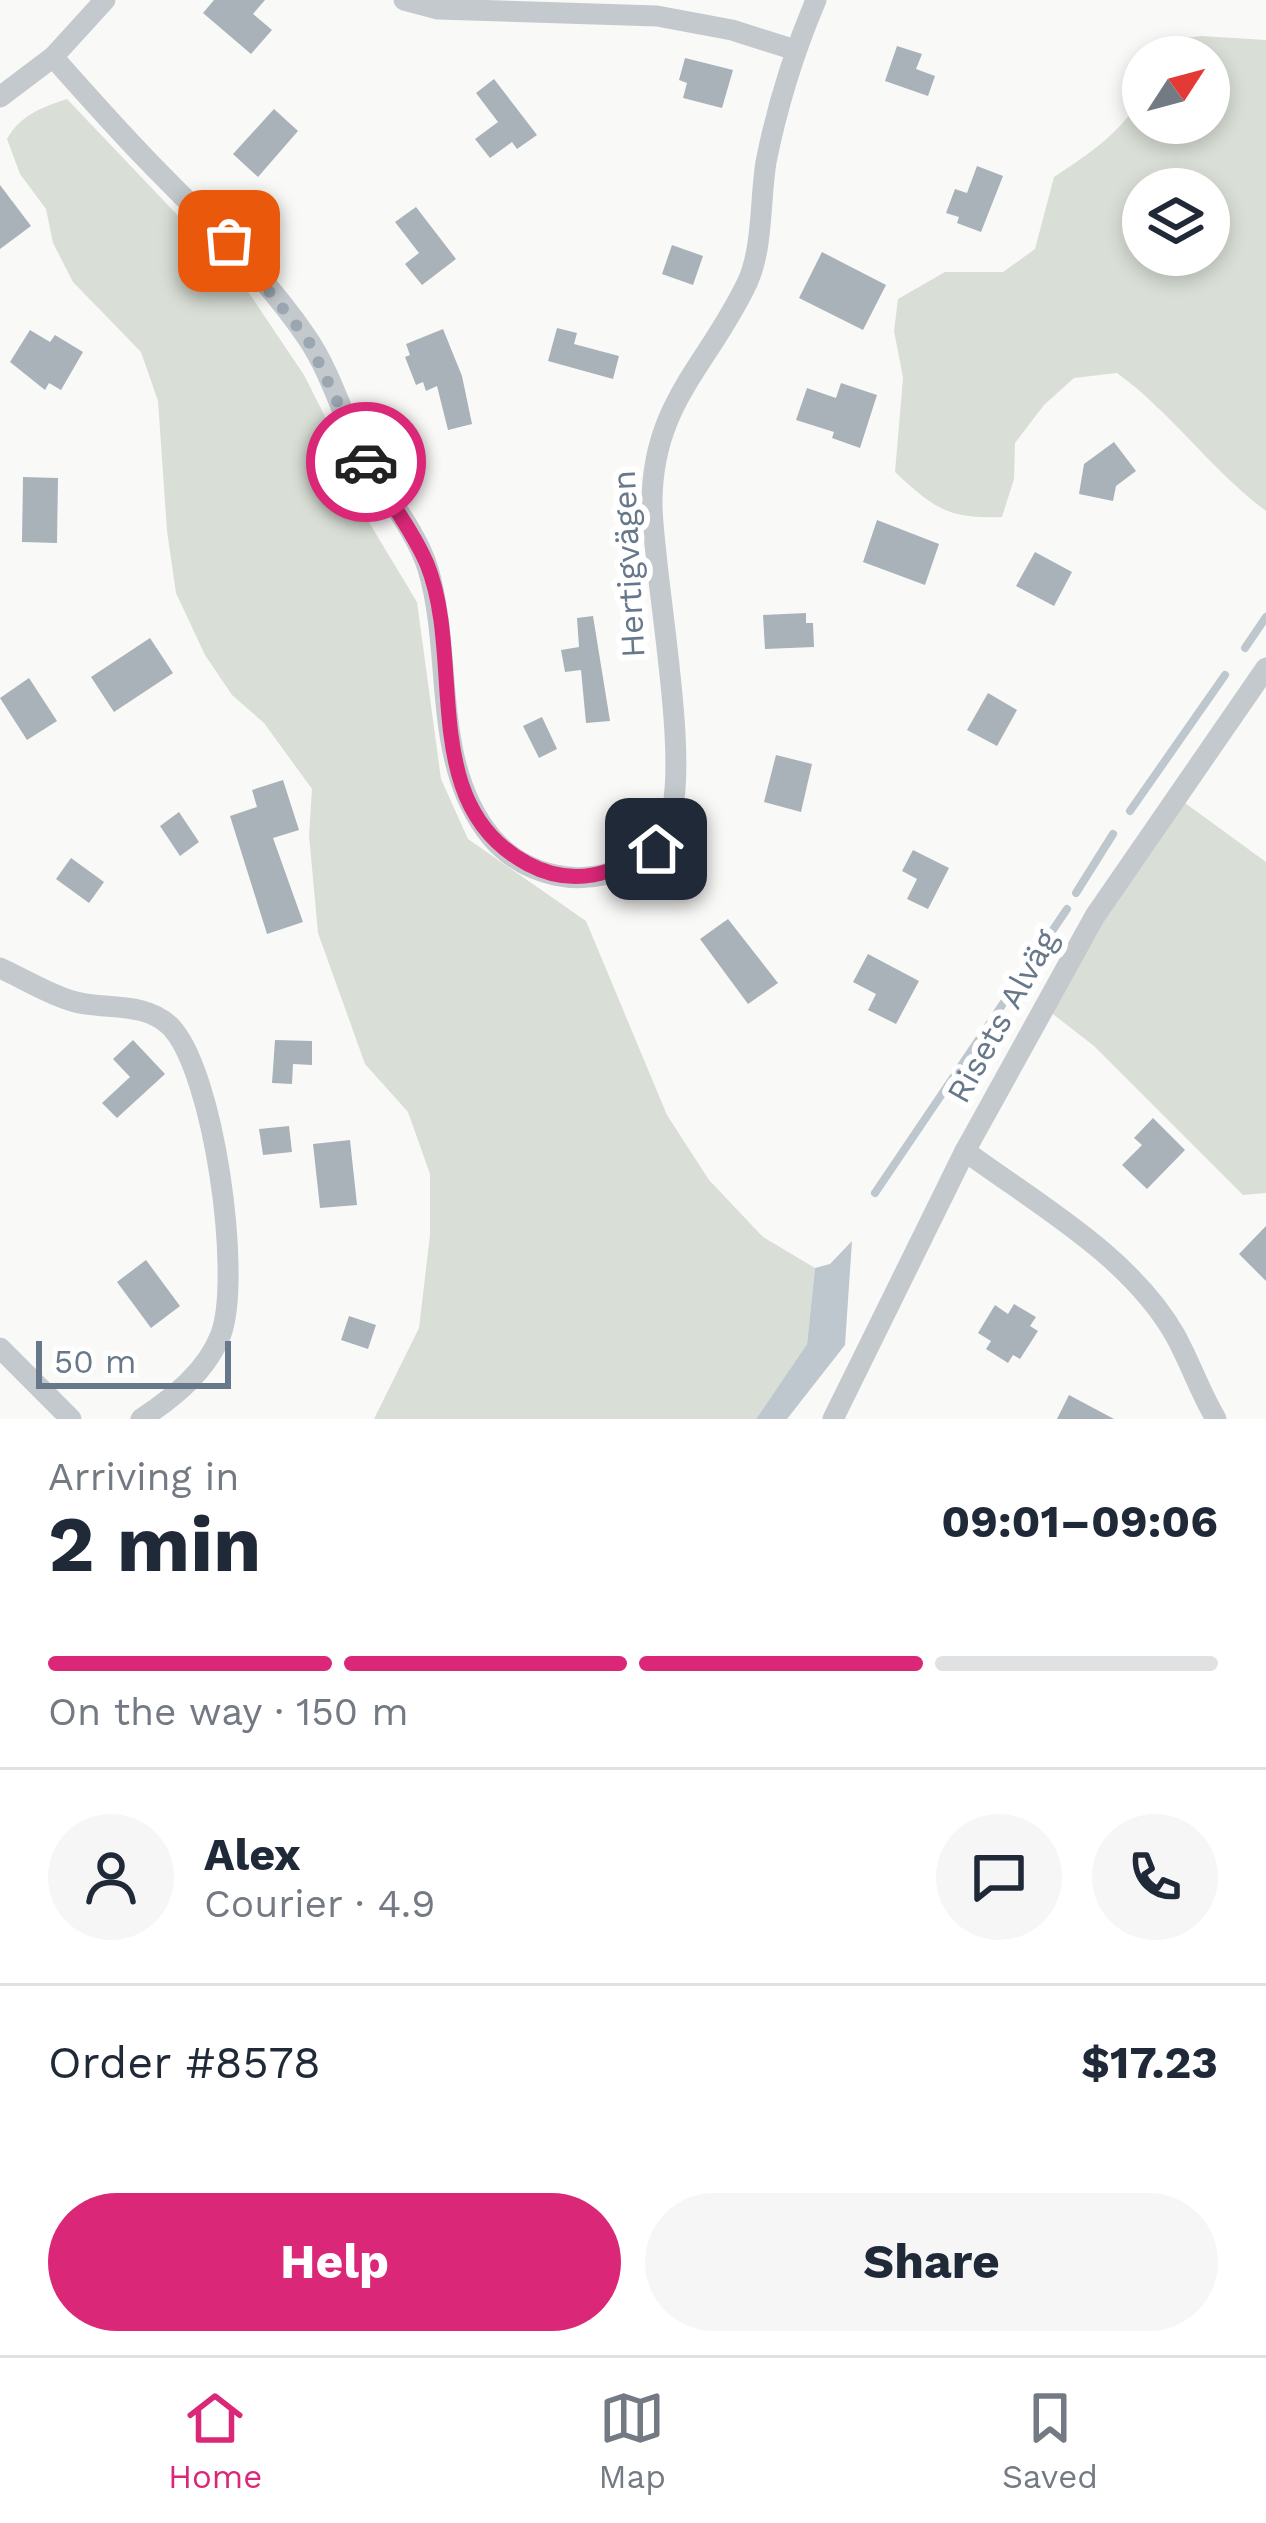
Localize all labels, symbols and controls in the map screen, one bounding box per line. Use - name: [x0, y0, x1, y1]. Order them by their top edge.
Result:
- north arrow: [1122, 36, 1230, 144]
- map controls: [1122, 36, 1230, 276]
- button: layers: [1122, 168, 1230, 276]
- pin: [178, 190, 280, 292]
- icon: bag: [196, 208, 262, 274]
- courier: [306, 402, 426, 522]
- icon: car: [333, 429, 399, 495]
- street label: Hertigvägen: [604, 469, 652, 659]
- pin: [605, 798, 707, 900]
- icon: home: [623, 816, 689, 882]
- street label: Risets Alväg: [938, 922, 1066, 1109]
- scale bar: [36, 1335, 231, 1388]
- text: 50 m: [54, 1342, 136, 1381]
- text: Arriving in: [48, 1454, 239, 1499]
- text: 09:01–09:06: [941, 1495, 1218, 1548]
- text: 2 min: [48, 1498, 261, 1590]
- text: On the way · 150 m: [48, 1689, 409, 1734]
- button: person: [48, 1814, 174, 1940]
- button: chat: [936, 1814, 1062, 1940]
- button: phone: [1092, 1814, 1218, 1940]
- text: Alex: [204, 1828, 301, 1881]
- text: Courier · 4.9: [204, 1881, 435, 1926]
- text: Order #8578: [48, 2036, 321, 2089]
- text: $17.23: [1081, 2036, 1218, 2089]
- button: Help: [48, 2193, 621, 2331]
- button: Share: [645, 2193, 1218, 2331]
- tab: Home: [168, 2385, 262, 2496]
- tab: Map: [599, 2385, 666, 2496]
- tab: Saved: [1002, 2385, 1098, 2496]

